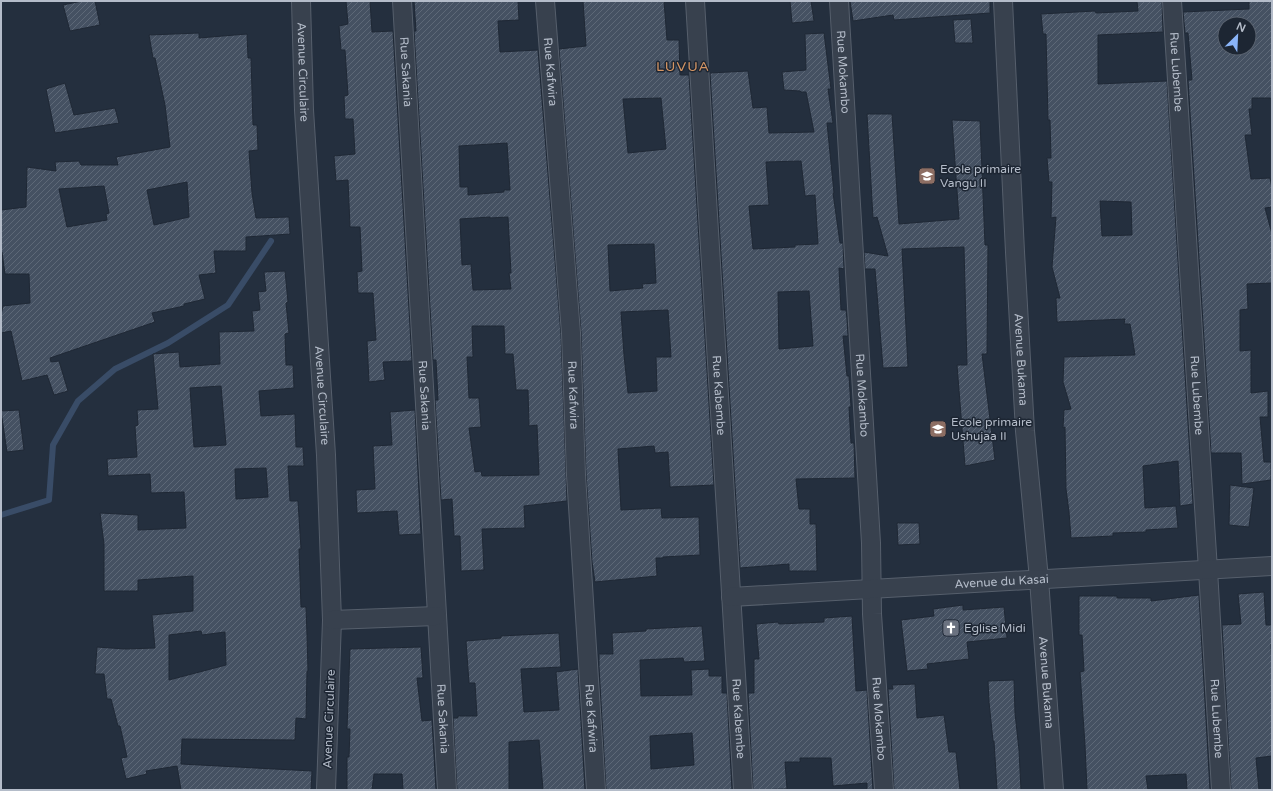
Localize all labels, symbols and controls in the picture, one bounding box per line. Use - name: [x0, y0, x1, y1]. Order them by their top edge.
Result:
- north arrow: [1217, 16, 1257, 56]
- text: N: [1234, 20, 1248, 35]
- street label: Avenue Circulaire: [295, 22, 312, 122]
- street label: Rue Mokambo: [834, 30, 853, 114]
- street label: Rue Lubembe: [1167, 32, 1186, 112]
- street label: Rue Sakania: [397, 36, 415, 107]
- street label: Rue Kafwira: [541, 37, 560, 107]
- district label: LUVUA: [656, 58, 710, 75]
- place label: Ecole primaire Vangu II: [940, 162, 1021, 190]
- school or university icon: Ecole primaire Vangu II: [917, 166, 937, 186]
- street label: Avenue Bukama: [1011, 313, 1031, 406]
- street label: Avenue Circulaire: [312, 345, 332, 446]
- street label: Rue Mokambo: [853, 353, 872, 437]
- street label: Rue Kabembe: [710, 355, 728, 436]
- street label: Rue Lubembe: [1187, 355, 1206, 436]
- street label: Rue Sakania: [416, 360, 433, 431]
- street label: Rue Kafwira: [565, 360, 581, 430]
- place label: Ecole primaire Ushujaa II: [951, 415, 1032, 443]
- school or university icon: Ecole primaire Ushujaa II: [928, 419, 948, 439]
- street label: Avenue du Kasai: [954, 572, 1049, 591]
- church icon: Eglise Midi: [941, 618, 961, 638]
- place label: Eglise Midi: [964, 621, 1026, 635]
- street label: Avenue Bukama: [1036, 636, 1057, 729]
- street label: Avenue Circulaire: [320, 669, 338, 769]
- street label: Rue Mokambo: [869, 677, 889, 761]
- street label: Rue Kabembe: [729, 678, 748, 759]
- street label: Rue Lubembe: [1207, 678, 1226, 759]
- street label: Rue Sakania: [434, 683, 452, 754]
- street label: Rue Kafwira: [582, 684, 601, 753]

